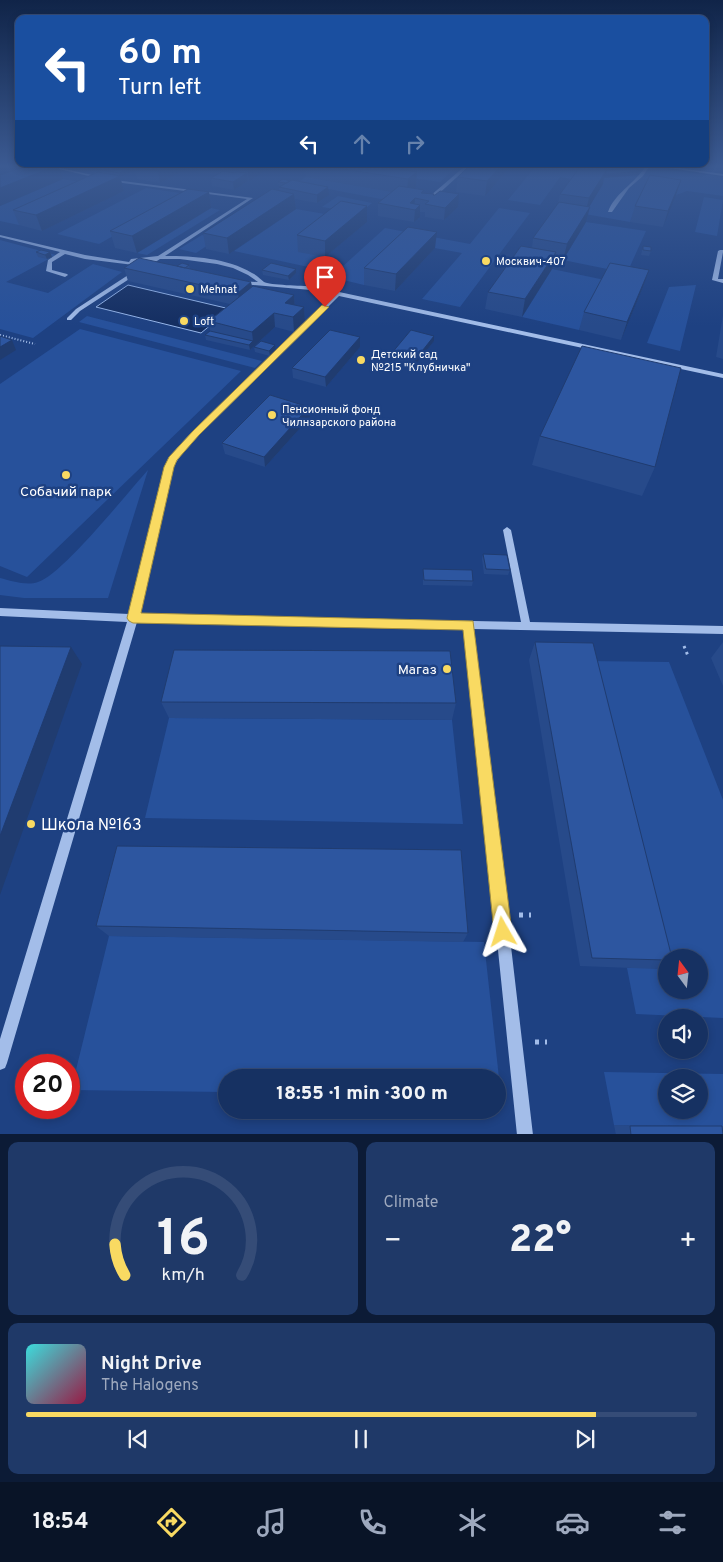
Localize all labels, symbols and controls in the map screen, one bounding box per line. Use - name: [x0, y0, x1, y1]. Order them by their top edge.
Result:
- text: 60 m: [118, 32, 202, 76]
- icon: left: [35, 35, 100, 100]
- text: Turn left: [118, 75, 201, 102]
- icon: left: [295, 130, 323, 158]
- icon: ahead: [348, 130, 376, 158]
- icon: right: [401, 130, 429, 158]
- marker: Москвич-407: [480, 255, 492, 267]
- place label: Москвич-407: [496, 255, 566, 269]
- pin: [304, 256, 346, 307]
- icon: arrive: [311, 263, 339, 291]
- marker: Mehnat: [184, 283, 196, 295]
- place label: Mehnat: [200, 283, 237, 297]
- marker: Loft: [178, 315, 190, 327]
- place label: Loft: [194, 315, 214, 329]
- place label: Детский сад №215 "Клубничка": [371, 348, 471, 375]
- marker: Детский сад №215 "Клубничка": [355, 354, 367, 366]
- place label: Пенсионный фонд Чилнзарского района: [282, 403, 396, 430]
- marker: Пенсионный фонд Чилнзарского района: [266, 409, 278, 421]
- marker: Собачий парк: [60, 469, 72, 481]
- place label: Собачий парк: [20, 484, 112, 501]
- place label: Магаз: [398, 662, 437, 679]
- marker: Магаз: [441, 663, 453, 675]
- place label: Школа №163: [41, 816, 142, 836]
- marker: Школа №163: [25, 818, 37, 830]
- position arrow: [476, 905, 528, 957]
- north arrow: [658, 949, 708, 999]
- map controls: [658, 949, 708, 1119]
- button: sound: [658, 1009, 708, 1059]
- speed limit sign: 20: [15, 1054, 80, 1119]
- button: layers: [658, 1069, 708, 1119]
- text: 18:55 · 1 min · 300 m: [276, 1082, 448, 1106]
- text: Climate: [384, 1193, 438, 1213]
- text: 16: [156, 1208, 209, 1274]
- text: 22°: [509, 1217, 571, 1266]
- text: −: [384, 1224, 402, 1260]
- text: +: [679, 1224, 697, 1260]
- text: km/h: [161, 1264, 204, 1287]
- text: Night Drive: [101, 1352, 202, 1376]
- text: The Halogens: [101, 1376, 199, 1396]
- icon: previous: [124, 1425, 152, 1453]
- icon: pause: [347, 1425, 375, 1453]
- icon: next: [571, 1425, 599, 1453]
- icon: directions: [154, 1505, 189, 1540]
- icon: music: [254, 1505, 289, 1540]
- icon: phone: [355, 1505, 390, 1540]
- icon: climate: [455, 1505, 490, 1540]
- icon: car: [555, 1505, 590, 1540]
- icon: filters: [655, 1505, 690, 1540]
- text: 18:54: [33, 1509, 89, 1536]

